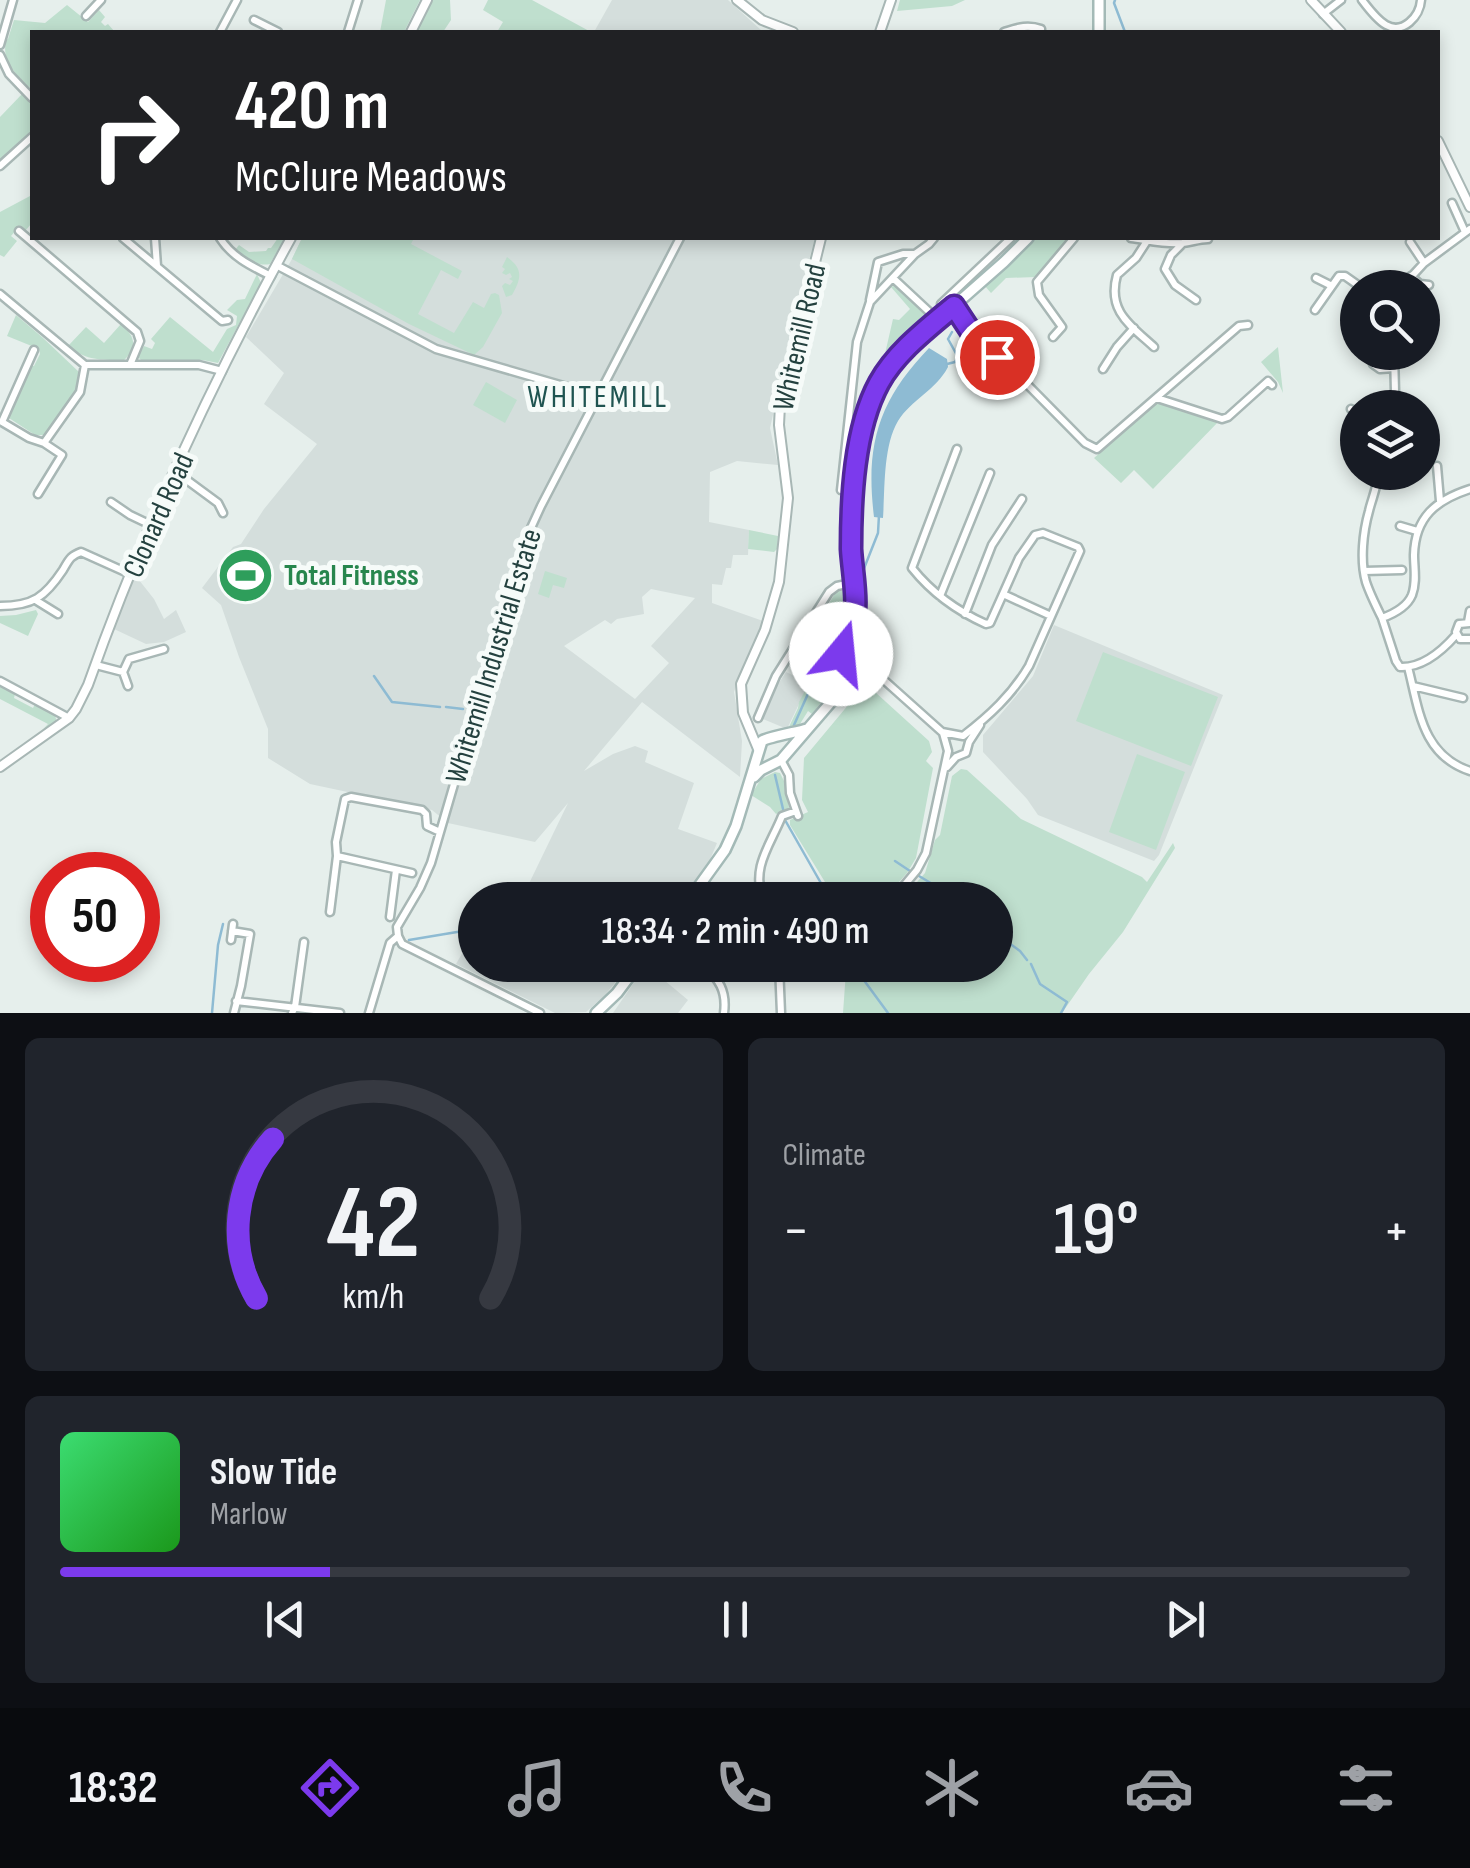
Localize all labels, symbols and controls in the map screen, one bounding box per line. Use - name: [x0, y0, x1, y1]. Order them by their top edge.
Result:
- text: 420 m: [235, 65, 389, 149]
- icon: right: [70, 70, 200, 200]
- text: McClure Meadows: [235, 150, 507, 205]
- street label: Whitemill Road: [766, 260, 834, 414]
- map controls: [1340, 270, 1440, 490]
- button: search: [1340, 270, 1440, 370]
- pin: [955, 315, 1040, 400]
- icon: arrive: [970, 330, 1025, 385]
- district label: WHITEMILL: [527, 378, 669, 417]
- button: layers: [1340, 390, 1440, 490]
- street label: Clonard Road: [116, 448, 202, 583]
- street label: Whitemill Industrial Estate: [438, 525, 550, 788]
- sports icon: Total Fitness: [215, 545, 275, 605]
- place label: Total Fitness: [284, 558, 419, 594]
- position arrow: [789, 602, 893, 706]
- speed limit sign: 50: [30, 852, 160, 982]
- text: 18:34 · 2 min · 490 m: [602, 909, 869, 954]
- text: Climate: [783, 1136, 866, 1175]
- text: 42: [327, 1162, 421, 1287]
- text: 19°: [1053, 1185, 1139, 1276]
- text: −: [783, 1198, 809, 1265]
- text: +: [1383, 1198, 1410, 1265]
- text: km/h: [343, 1276, 405, 1319]
- text: Slow Tide: [210, 1450, 337, 1495]
- text: Marlow: [210, 1495, 288, 1534]
- icon: previous: [258, 1592, 313, 1647]
- icon: pause: [708, 1592, 763, 1647]
- icon: next: [1158, 1592, 1213, 1647]
- icon: directions: [295, 1753, 365, 1823]
- icon: music: [502, 1753, 572, 1823]
- icon: phone: [709, 1753, 779, 1823]
- icon: climate: [917, 1753, 987, 1823]
- icon: car: [1124, 1753, 1194, 1823]
- icon: filters: [1331, 1753, 1401, 1823]
- text: 18:32: [69, 1761, 157, 1816]

